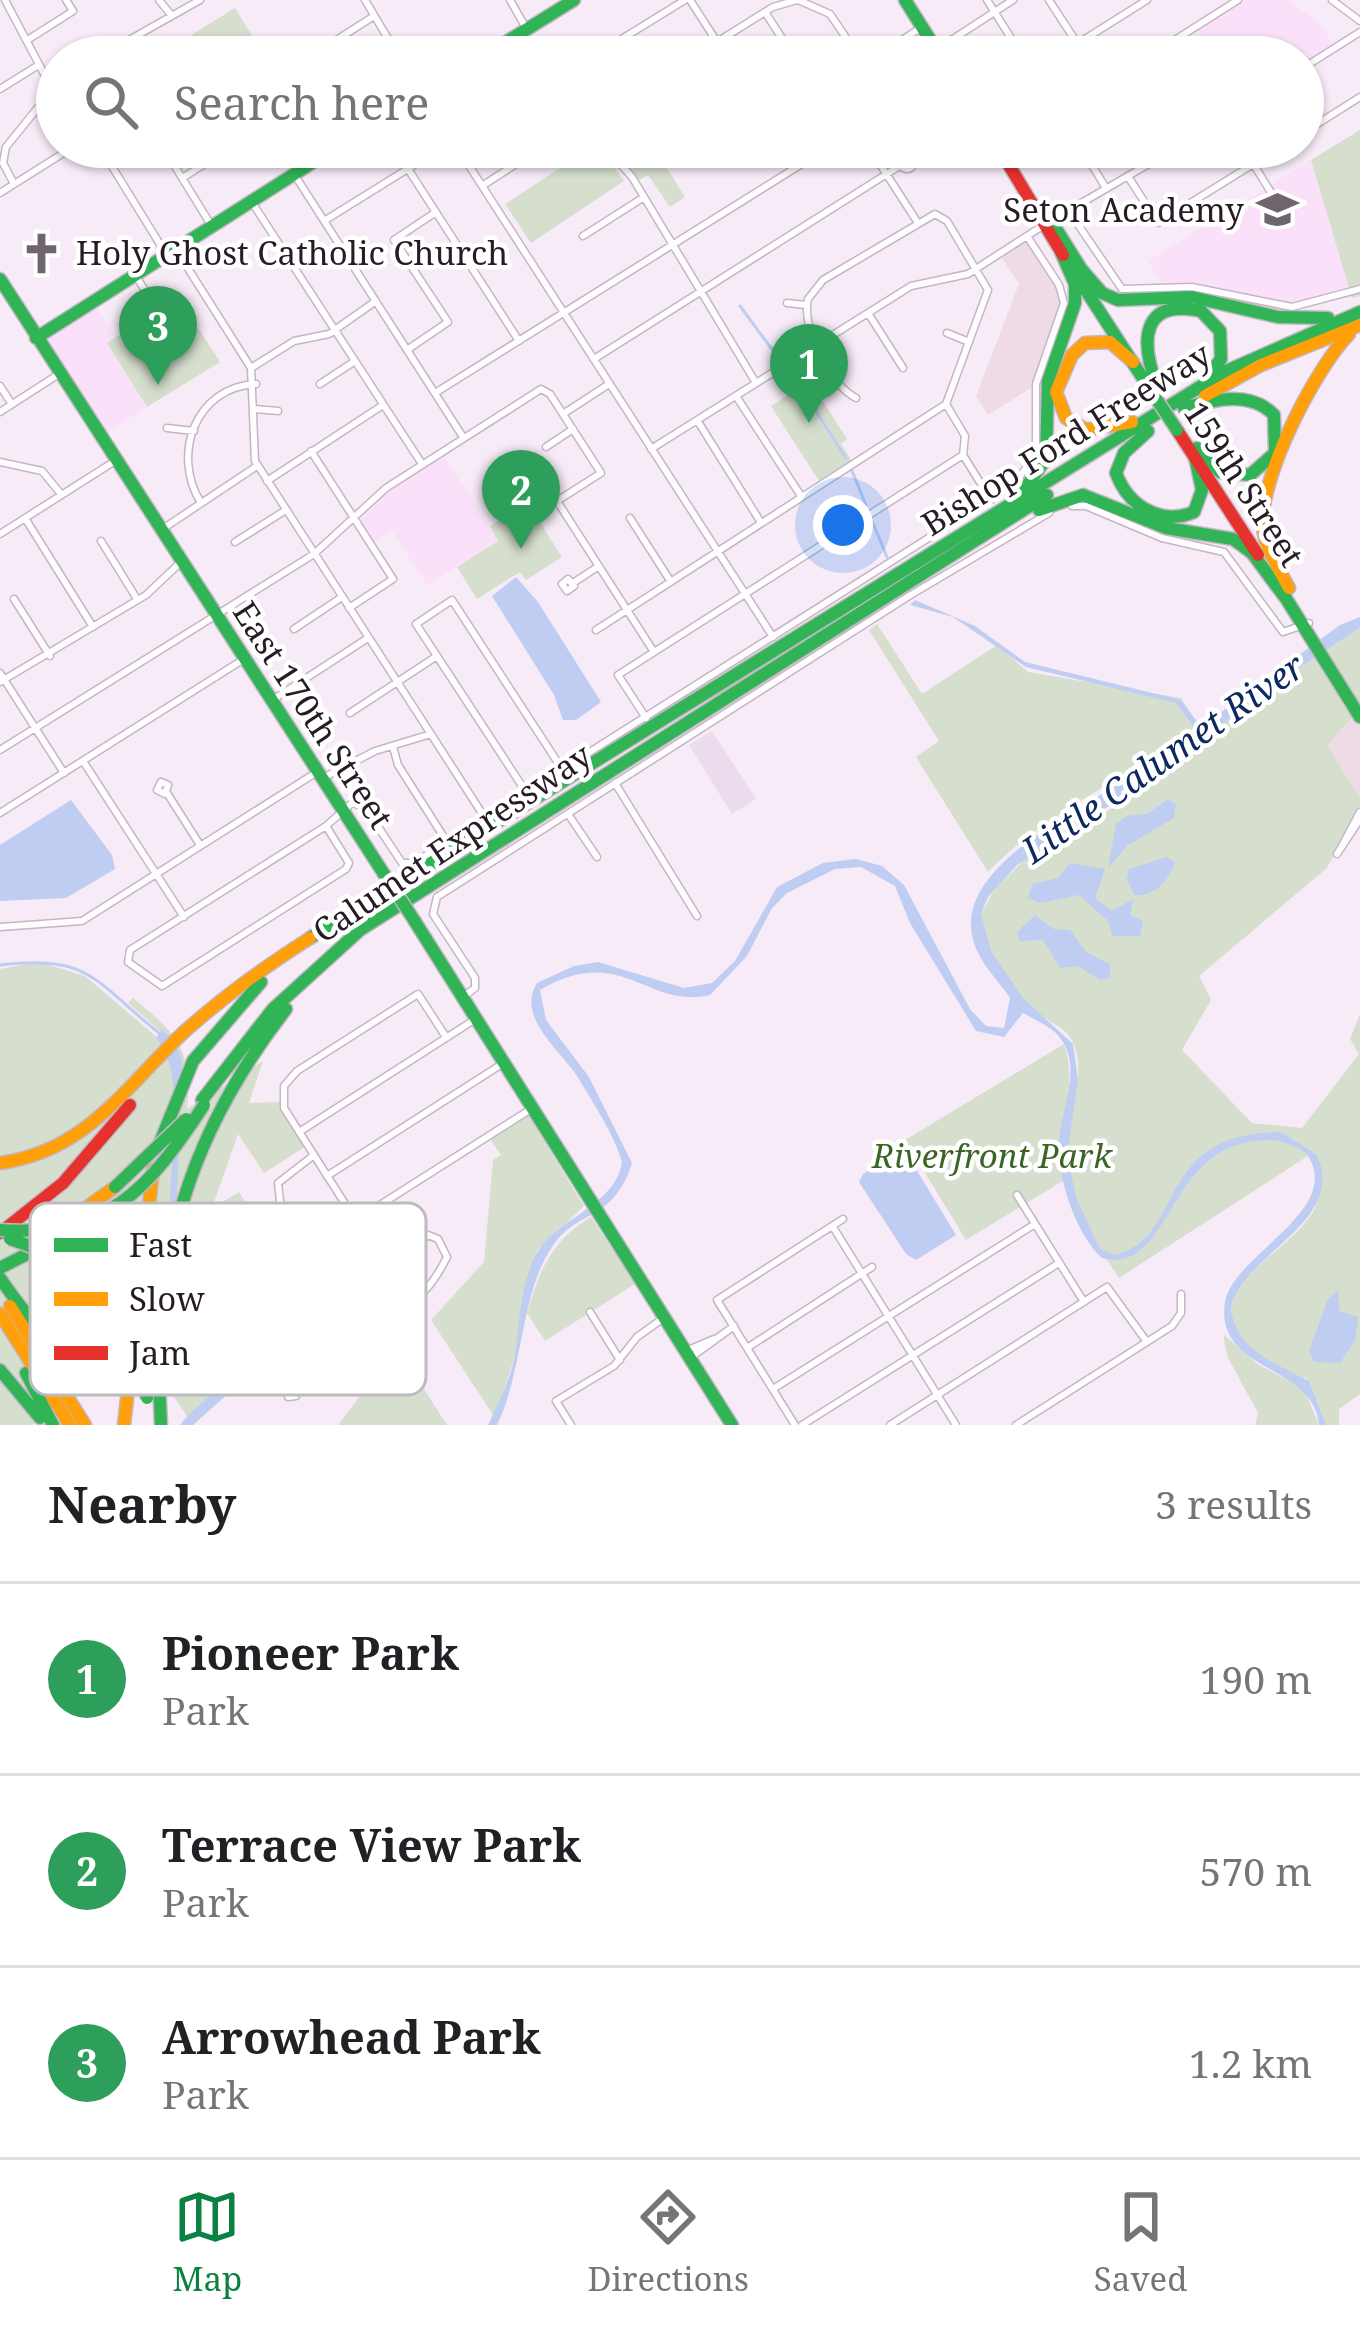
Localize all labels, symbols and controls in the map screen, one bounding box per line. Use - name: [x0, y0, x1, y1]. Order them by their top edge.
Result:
- search box: [36, 36, 1324, 168]
- icon: search: [78, 69, 144, 135]
- text: Search here: [174, 72, 429, 133]
- place label: Seton Academy: [1003, 187, 1244, 232]
- school or university icon: Seton Academy: [1255, 187, 1301, 233]
- church icon: Holy Ghost Catholic Church: [19, 230, 65, 276]
- place label: Holy Ghost Catholic Church: [76, 230, 508, 275]
- pin: 3: [119, 286, 197, 385]
- pin: 1: [770, 324, 848, 423]
- street label: Bishop Ford Freeway: [913, 331, 1219, 546]
- street label: 159th Street: [1174, 392, 1315, 575]
- pin: 2: [482, 450, 560, 549]
- your location: [813, 495, 873, 555]
- street label: East 170th Street: [223, 592, 404, 837]
- water label: Little Calumet River: [1011, 641, 1315, 874]
- street label: Calumet Expressway: [304, 732, 600, 953]
- park label: Riverfront Park: [871, 1133, 1113, 1178]
- legend: [30, 1203, 426, 1395]
- text: Fast: [129, 1222, 192, 1267]
- text: Slow: [129, 1276, 205, 1321]
- text: Jam: [128, 1330, 191, 1375]
- text: Nearby: [48, 1468, 236, 1538]
- text: 3 results: [1155, 1477, 1312, 1530]
- text: Pioneer Park: [162, 1622, 459, 1683]
- text: 1: [76, 1652, 98, 1705]
- text: 190 m: [1200, 1652, 1312, 1705]
- text: Park: [162, 1683, 249, 1736]
- text: Terrace View Park: [162, 1814, 581, 1875]
- text: 2: [76, 1844, 98, 1897]
- text: 570 m: [1200, 1844, 1312, 1897]
- text: Park: [162, 1875, 249, 1928]
- text: Arrowhead Park: [162, 2006, 541, 2067]
- text: 3: [76, 2036, 98, 2089]
- text: 1.2 km: [1189, 2036, 1312, 2089]
- text: Park: [162, 2067, 249, 2120]
- tab: Map: [173, 2184, 242, 2301]
- tab: Directions: [587, 2184, 749, 2301]
- tab: Saved: [1094, 2184, 1187, 2301]

